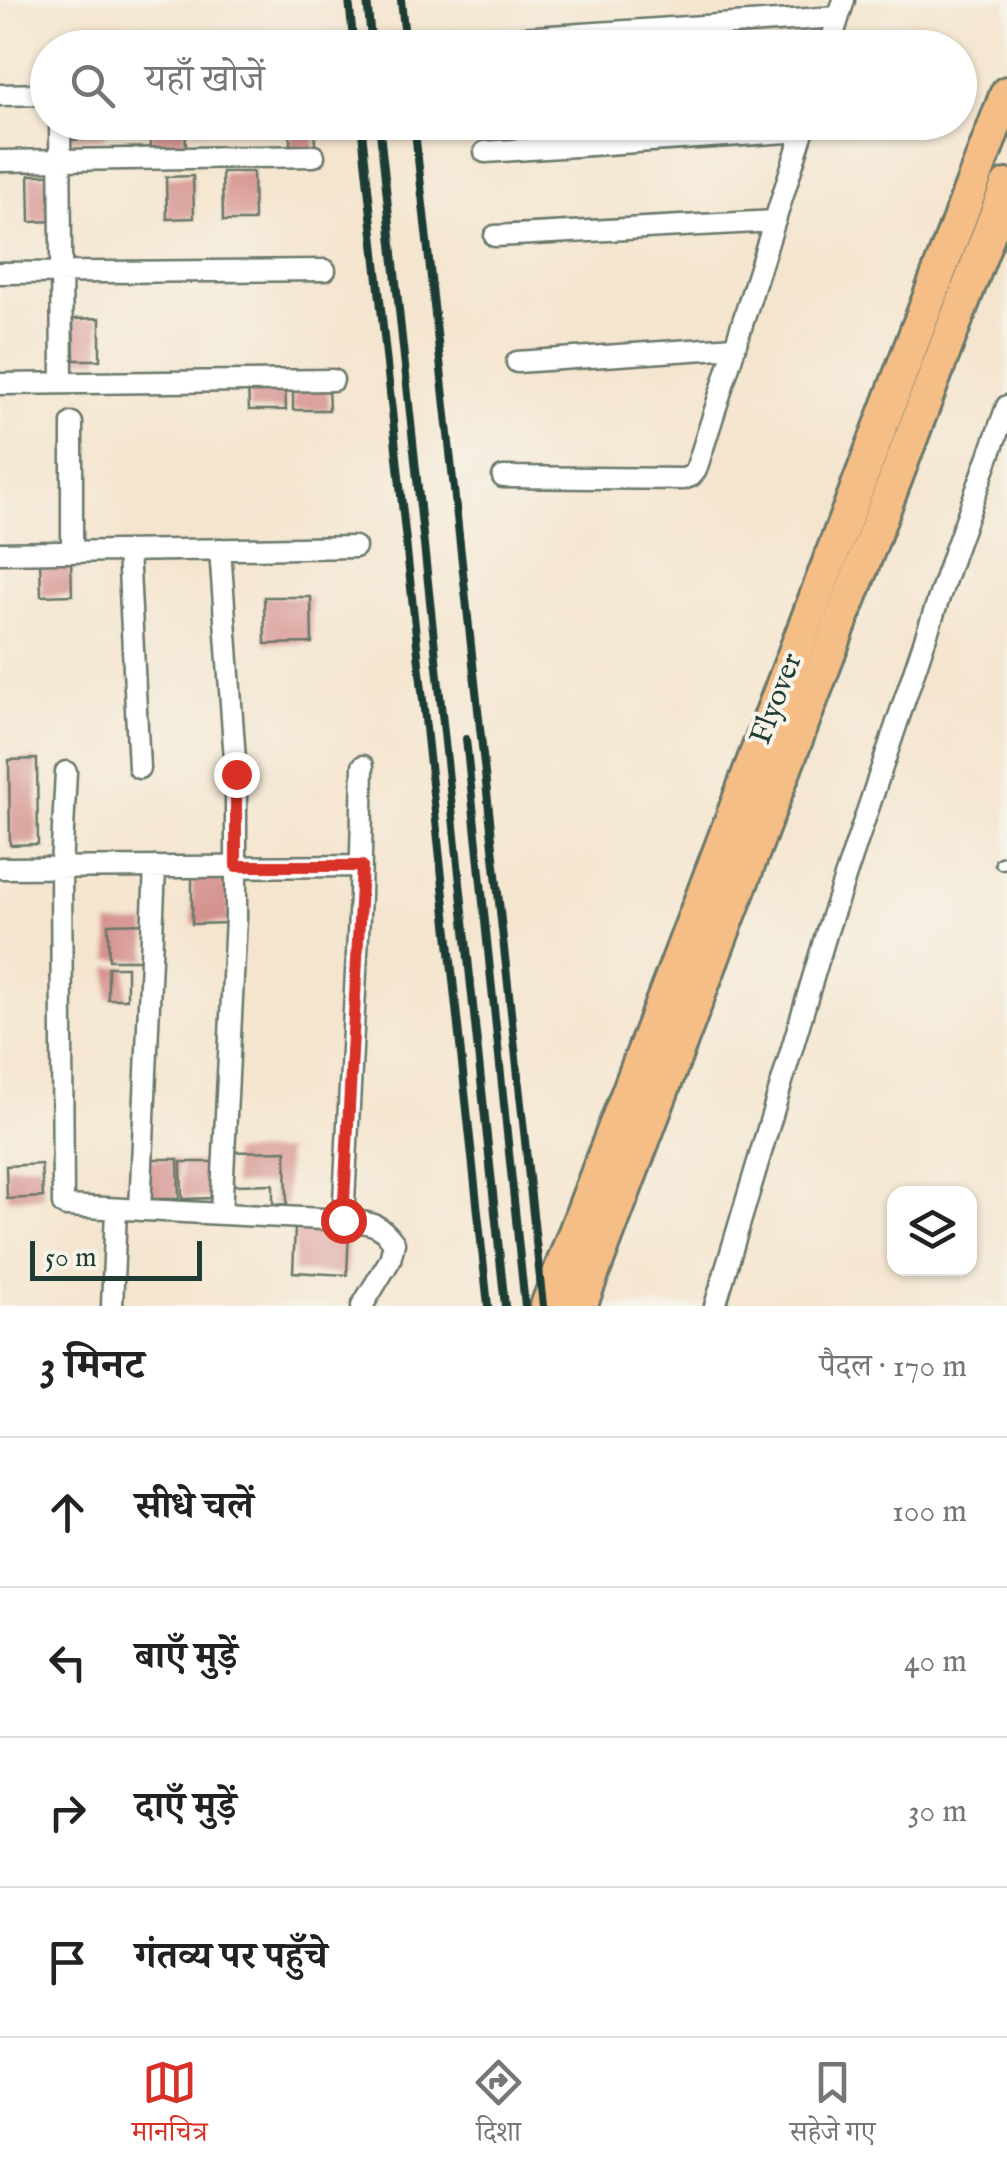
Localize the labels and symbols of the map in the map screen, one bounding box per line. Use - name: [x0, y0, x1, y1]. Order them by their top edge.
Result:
- street label: Flyover: [742, 648, 812, 750]
- route end: [214, 752, 260, 798]
- route start: [321, 1198, 367, 1244]
- scale bar: [30, 1236, 202, 1280]

